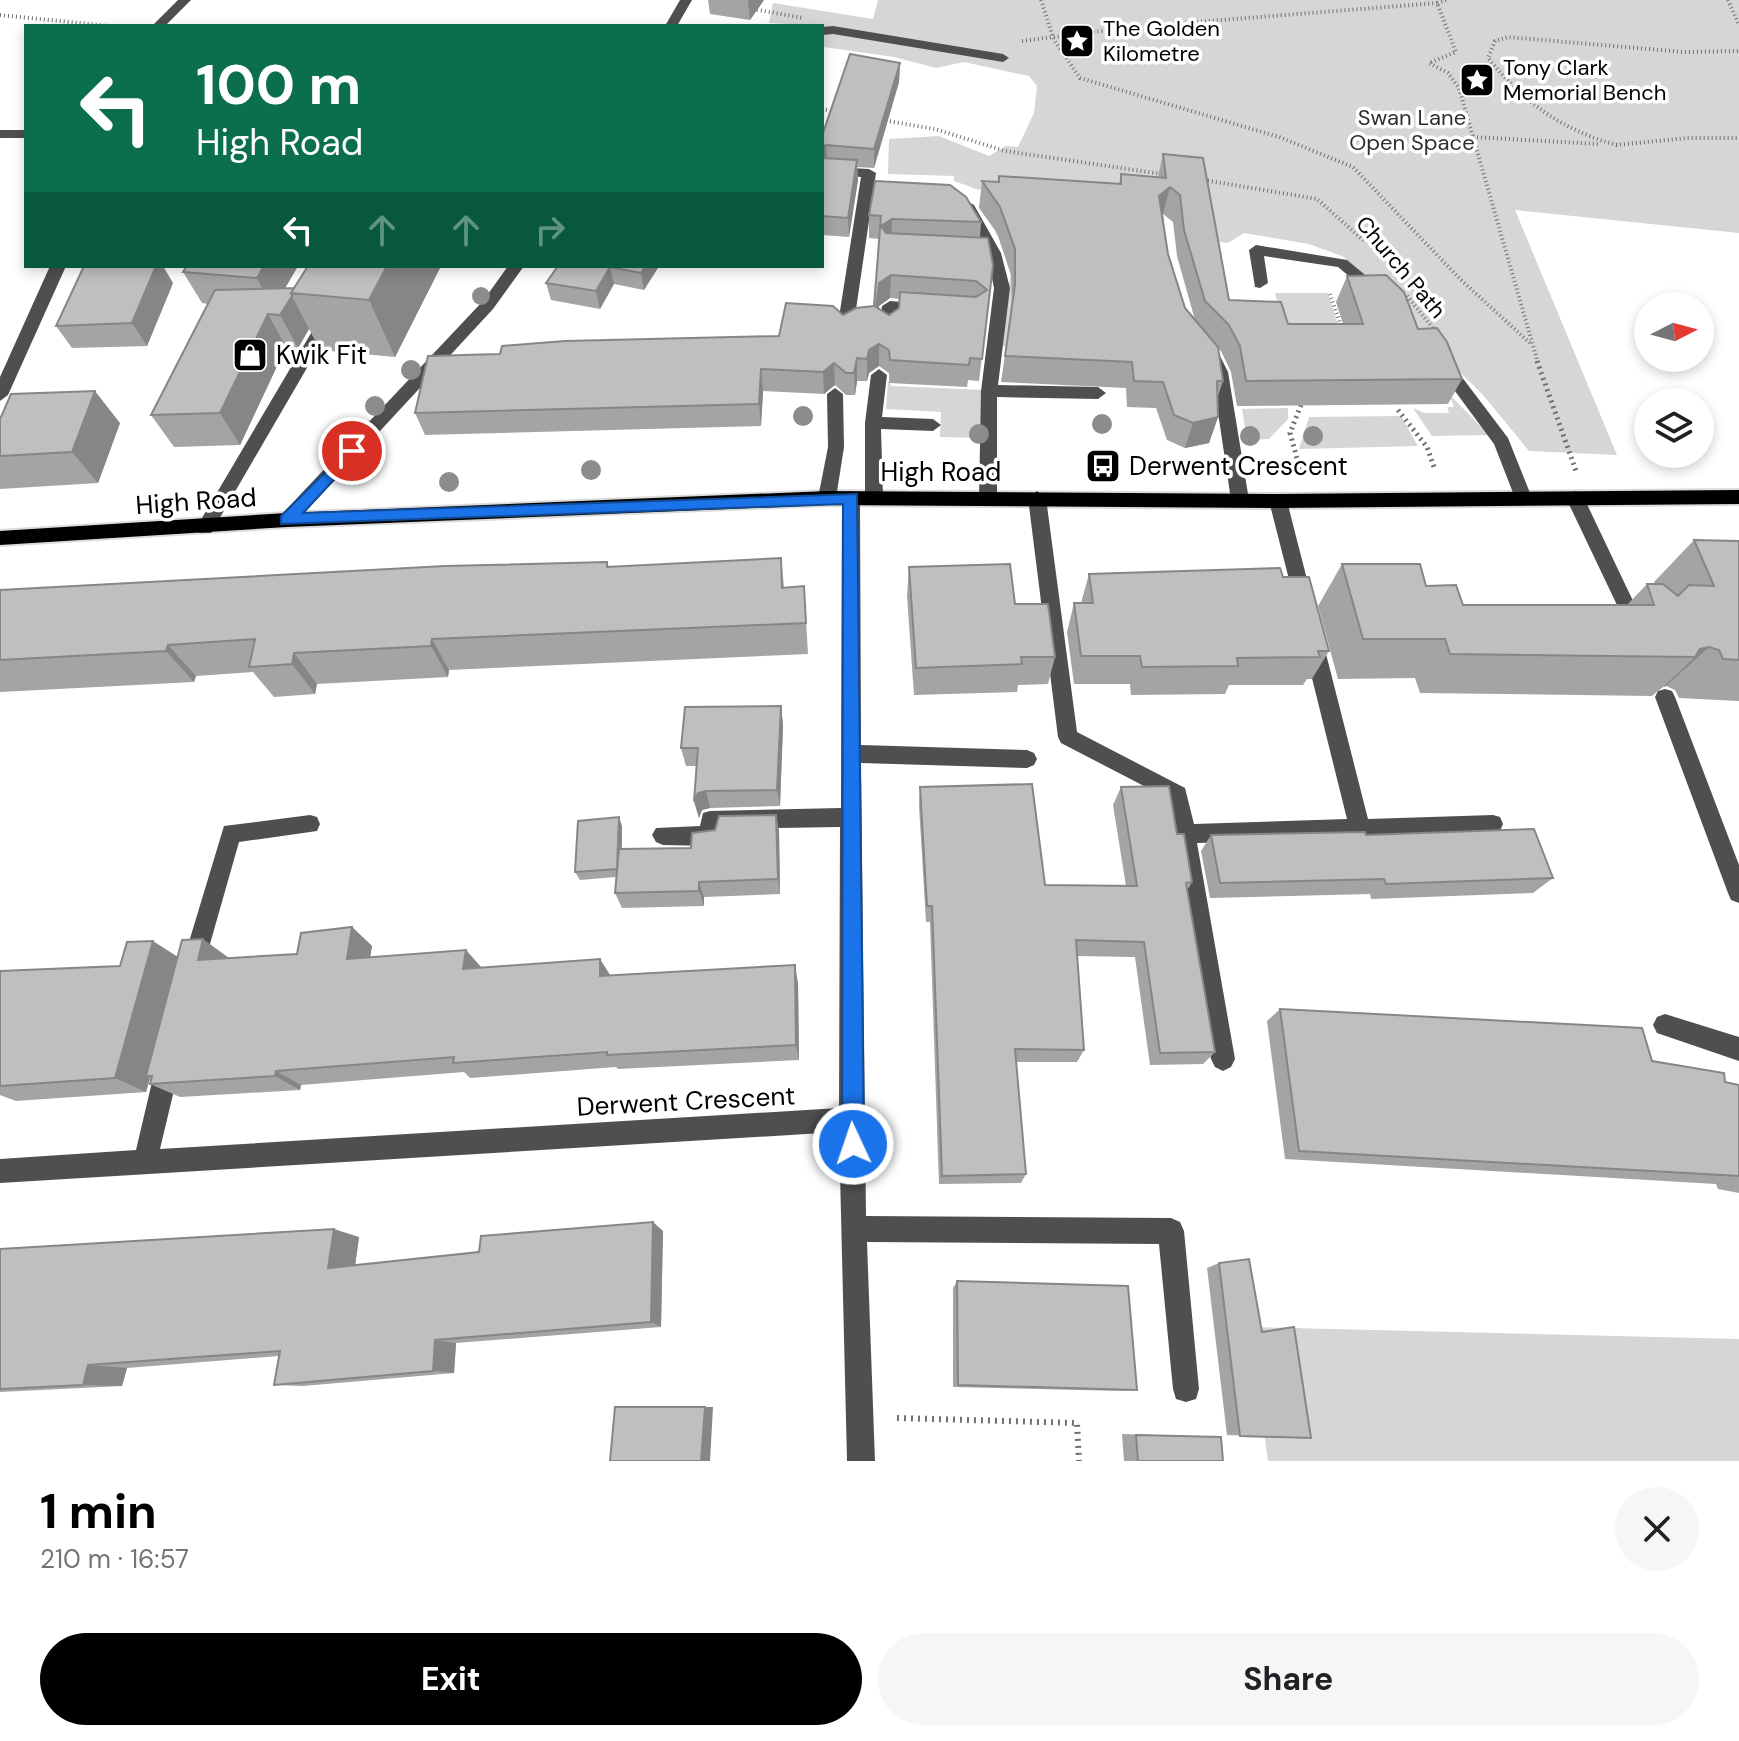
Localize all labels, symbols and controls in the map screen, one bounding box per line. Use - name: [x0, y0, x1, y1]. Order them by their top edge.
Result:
- place label: The Golden Kilometre: [1103, 14, 1220, 68]
- place icon: The Golden Kilometre: [1058, 22, 1096, 60]
- text: 100 m: [196, 48, 361, 121]
- place label: Tony Clark Memorial Bench: [1503, 53, 1666, 107]
- icon: left: [64, 56, 168, 160]
- place icon: Tony Clark Memorial Bench: [1458, 61, 1496, 99]
- park label: Swan Lane Open Space: [1349, 103, 1475, 157]
- text: High Road: [196, 119, 363, 166]
- icon: left: [276, 208, 320, 252]
- icon: ahead: [360, 208, 404, 252]
- icon: ahead: [444, 208, 488, 252]
- icon: right: [528, 208, 572, 252]
- street label: Church Path: [1350, 210, 1452, 324]
- north arrow: [1634, 292, 1714, 372]
- map controls: [1634, 292, 1714, 468]
- shop icon: Kwik Fit: [231, 336, 269, 374]
- place label: Kwik Fit: [276, 338, 367, 372]
- button: layers: [1634, 388, 1714, 468]
- pin: [318, 417, 386, 485]
- icon: arrive: [330, 429, 374, 473]
- bus stop icon: Derwent Crescent: [1084, 447, 1122, 485]
- place label: Derwent Crescent: [1129, 449, 1348, 483]
- street label: High Road: [881, 455, 1001, 489]
- street label: High Road: [135, 480, 257, 522]
- street label: Derwent Crescent: [576, 1078, 796, 1124]
- position arrow: [811, 1102, 895, 1186]
- text: 1 min: [40, 1480, 157, 1543]
- button: close: [1615, 1487, 1699, 1571]
- text: 210 m · 16:57: [40, 1542, 189, 1576]
- button: Exit: [40, 1633, 862, 1725]
- button: Share: [878, 1633, 1699, 1725]

